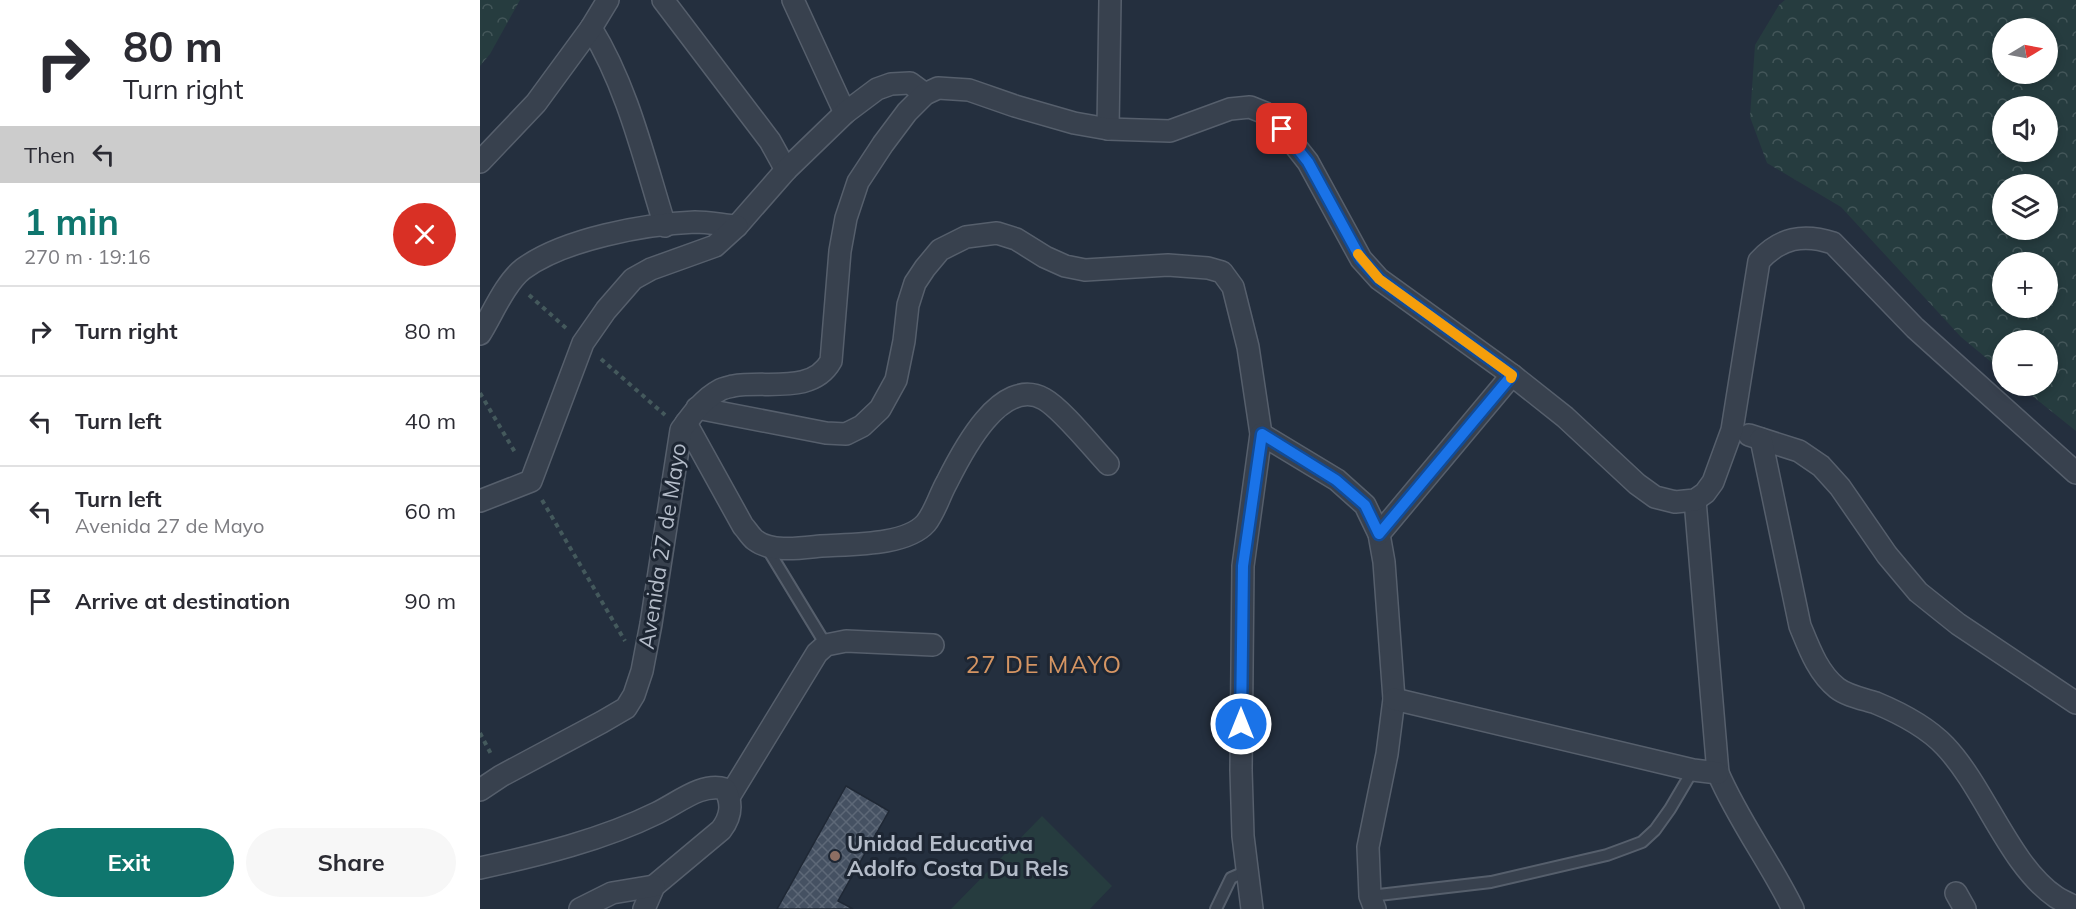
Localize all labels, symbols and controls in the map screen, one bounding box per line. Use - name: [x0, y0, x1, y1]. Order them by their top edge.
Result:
- north arrow: [1992, 18, 2058, 84]
- map controls: [1992, 18, 2058, 396]
- text: 80 m: [123, 20, 223, 73]
- icon: right: [24, 24, 102, 102]
- text: Turn right: [123, 72, 243, 106]
- button: sound: [1992, 96, 2058, 162]
- pin: [1256, 103, 1307, 154]
- icon: arrive: [1265, 112, 1298, 145]
- icon: left: [87, 138, 120, 171]
- text: Then: [24, 141, 75, 169]
- button: layers: [1992, 174, 2058, 240]
- text: 1 min: [24, 199, 119, 244]
- button: close: [393, 203, 456, 266]
- text: 270 m · 19:16: [24, 244, 150, 269]
- button: +: [1992, 252, 2058, 318]
- icon: right: [24, 315, 57, 348]
- text: Turn right: [75, 317, 178, 345]
- text: 80 m: [405, 317, 456, 345]
- button: −: [1992, 330, 2058, 396]
- icon: left: [24, 405, 57, 438]
- text: Turn left: [75, 407, 162, 435]
- text: 40 m: [405, 407, 456, 435]
- street label: Avenida 27 de Mayo: [632, 441, 692, 651]
- text: Turn left: [75, 485, 162, 513]
- icon: left: [24, 495, 57, 528]
- text: 60 m: [405, 497, 456, 525]
- text: Avenida 27 de Mayo: [75, 513, 265, 538]
- icon: arrive: [24, 585, 57, 618]
- text: Arrive at destination: [75, 587, 290, 615]
- text: 90 m: [405, 587, 456, 615]
- district label: 27 DE MAYO: [965, 649, 1123, 679]
- position arrow: [1209, 692, 1273, 756]
- button: Exit: [24, 828, 234, 897]
- button: Share: [246, 828, 456, 897]
- place label: Unidad Educativa Adolfo Costa Du Rels: [847, 829, 1069, 882]
- marker: Unidad Educativa Adolfo Costa Du Rels: [828, 849, 842, 863]

